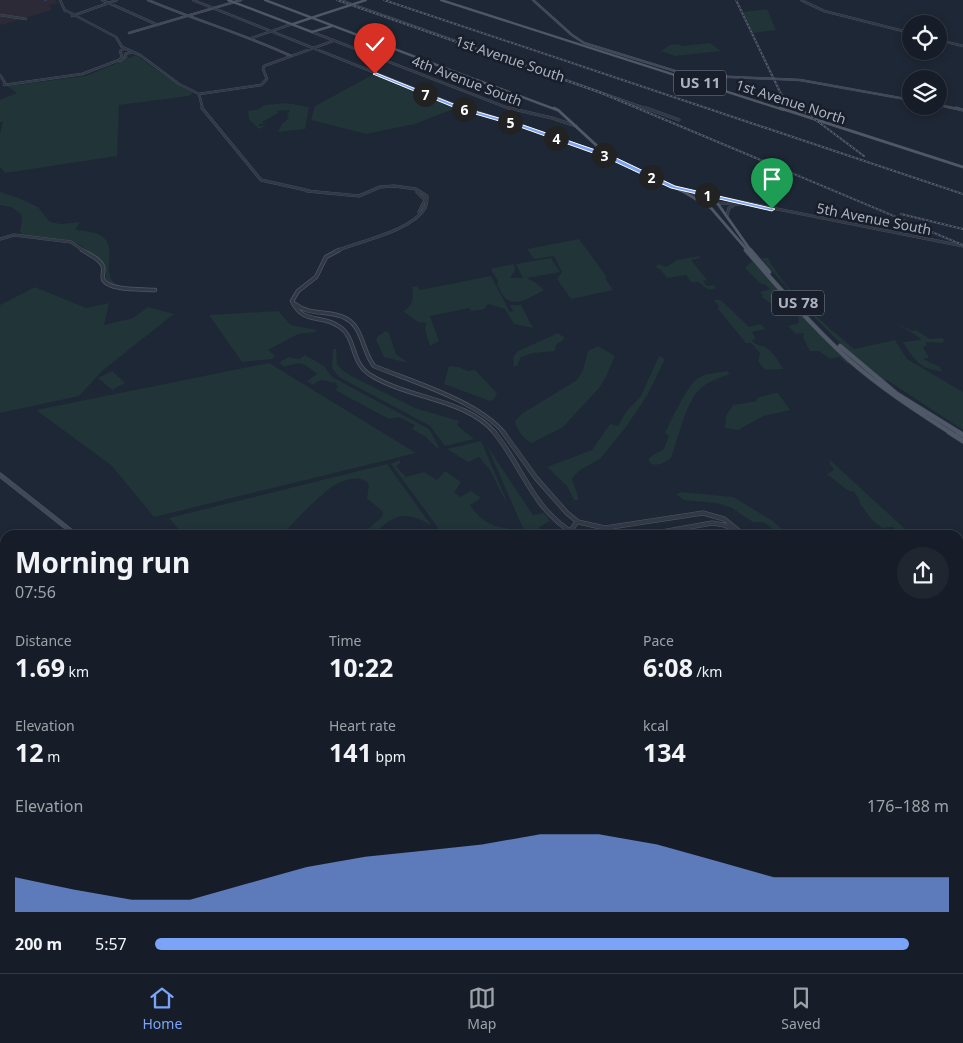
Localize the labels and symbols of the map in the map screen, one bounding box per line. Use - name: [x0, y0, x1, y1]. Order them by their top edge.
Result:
- pin: [354, 23, 396, 74]
- street label: 1st Avenue South: [453, 31, 567, 86]
- street label: 4th Avenue South: [409, 51, 525, 110]
- road number: US 11: [674, 70, 726, 96]
- street label: 1st Avenue North: [734, 75, 849, 128]
- pin: 7: [412, 82, 438, 106]
- pin: 6: [452, 96, 476, 122]
- pin: 5: [498, 110, 522, 134]
- pin: 4: [544, 126, 568, 150]
- pin: 3: [592, 142, 616, 168]
- pin: [751, 158, 793, 209]
- pin: 2: [638, 164, 664, 190]
- pin: 1: [694, 182, 720, 208]
- street label: 5th Avenue South: [815, 198, 933, 239]
- road number: US 78: [772, 290, 824, 316]

